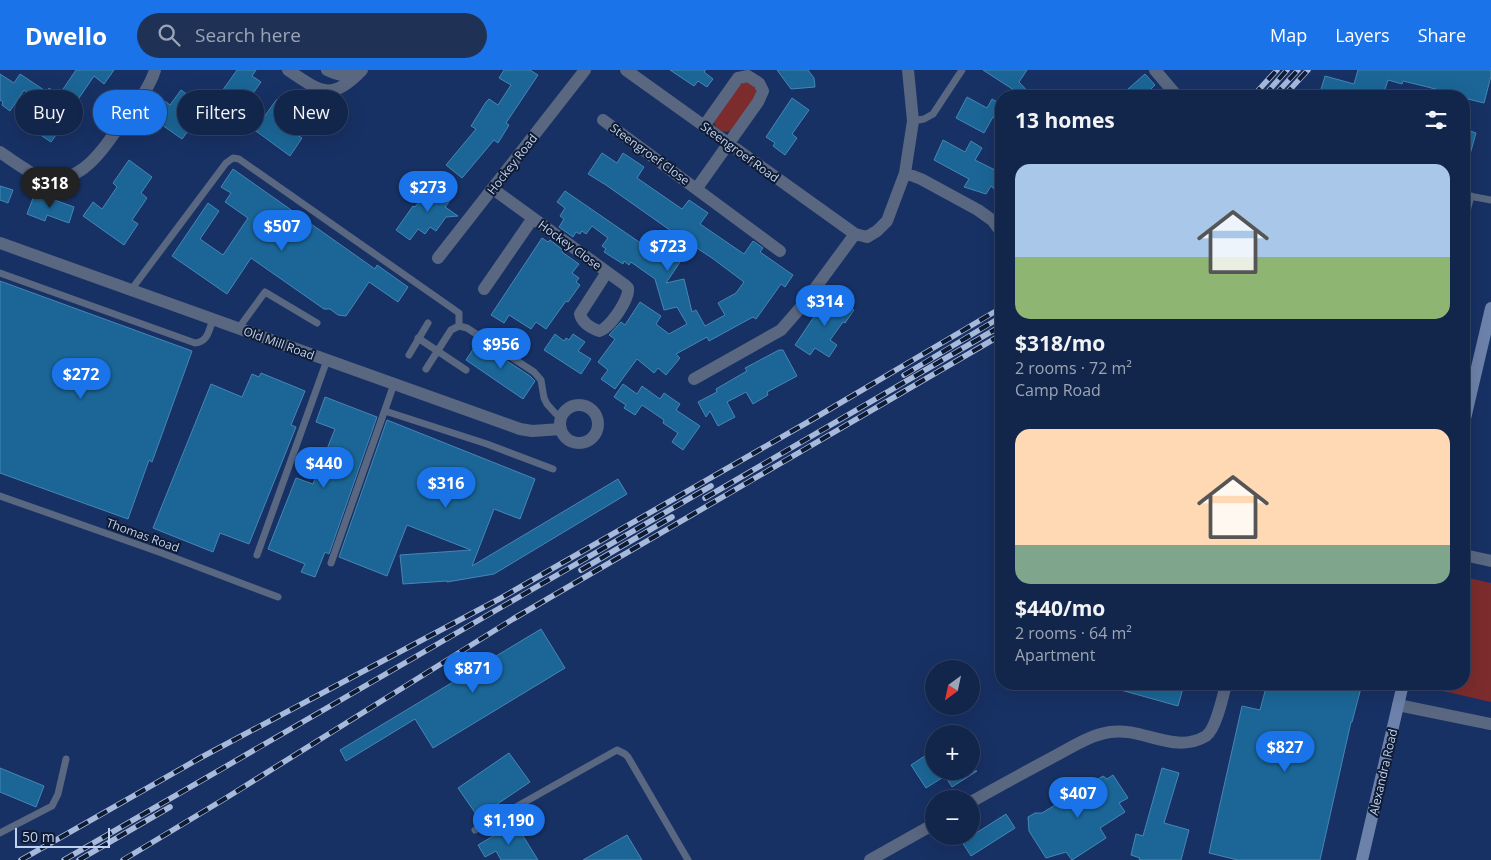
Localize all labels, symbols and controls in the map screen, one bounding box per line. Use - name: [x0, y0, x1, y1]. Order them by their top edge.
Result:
- search box: [137, 13, 487, 58]
- text: Dwello: [25, 19, 107, 52]
- icon: search: [155, 21, 183, 49]
- text: Search here: [195, 22, 301, 48]
- text: Map: [1270, 23, 1307, 47]
- text: Layers: [1335, 23, 1390, 47]
- text: Share: [1418, 23, 1466, 47]
- chip: Buy: [15, 90, 83, 135]
- chip: Rent: [93, 90, 167, 135]
- chip: Filters: [177, 90, 264, 135]
- chip: New: [274, 90, 348, 135]
- text: 13 homes: [1015, 106, 1115, 134]
- icon: filters: [1422, 106, 1450, 134]
- street label: Steengroef Road: [697, 118, 783, 186]
- street label: Steengroef Close: [607, 119, 693, 189]
- street label: Hockey Road: [483, 130, 541, 198]
- pin: $318: [20, 166, 80, 209]
- pin: $273: [398, 170, 458, 213]
- text: $318: [32, 172, 68, 194]
- text: $273: [410, 176, 446, 198]
- icon: home: [1188, 197, 1278, 287]
- pin: $507: [252, 210, 312, 252]
- text: $507: [264, 215, 300, 237]
- street label: Hockey Close: [535, 216, 605, 274]
- pin: $723: [638, 230, 698, 272]
- text: $723: [650, 235, 686, 257]
- pin: $314: [795, 284, 855, 327]
- text: $314: [807, 290, 843, 312]
- street label: Old Mill Road: [241, 322, 317, 364]
- pin: $956: [471, 328, 531, 370]
- text: $318/mo: [1015, 329, 1105, 357]
- text: $956: [483, 333, 519, 355]
- text: 2 rooms · 72 m²: [1015, 357, 1132, 379]
- pin: $272: [51, 358, 111, 400]
- text: $272: [63, 363, 99, 385]
- text: Camp Road: [1015, 379, 1101, 401]
- pin: $440: [294, 446, 354, 489]
- text: $440: [306, 452, 342, 474]
- icon: home: [1188, 462, 1278, 552]
- pin: $316: [416, 466, 476, 509]
- text: $316: [428, 472, 464, 494]
- street label: Thomas Road: [104, 514, 182, 556]
- text: $440/mo: [1015, 594, 1105, 622]
- text: 2 rooms · 64 m²: [1015, 622, 1132, 644]
- text: Apartment: [1015, 644, 1095, 666]
- pin: $871: [443, 652, 503, 694]
- text: $871: [455, 657, 491, 679]
- north arrow: [925, 660, 980, 715]
- map controls: [925, 660, 980, 845]
- button: +: [925, 725, 980, 780]
- street label: Alexandra Road: [1365, 727, 1401, 817]
- pin: $827: [1255, 730, 1315, 773]
- text: $827: [1267, 736, 1303, 758]
- pin: $407: [1048, 776, 1108, 819]
- text: $407: [1060, 782, 1096, 804]
- button: −: [925, 790, 980, 845]
- pin: $1,190: [468, 804, 550, 846]
- text: $1,190: [484, 809, 534, 831]
- scale bar: [15, 825, 110, 848]
- text: 50 m: [22, 827, 55, 846]

